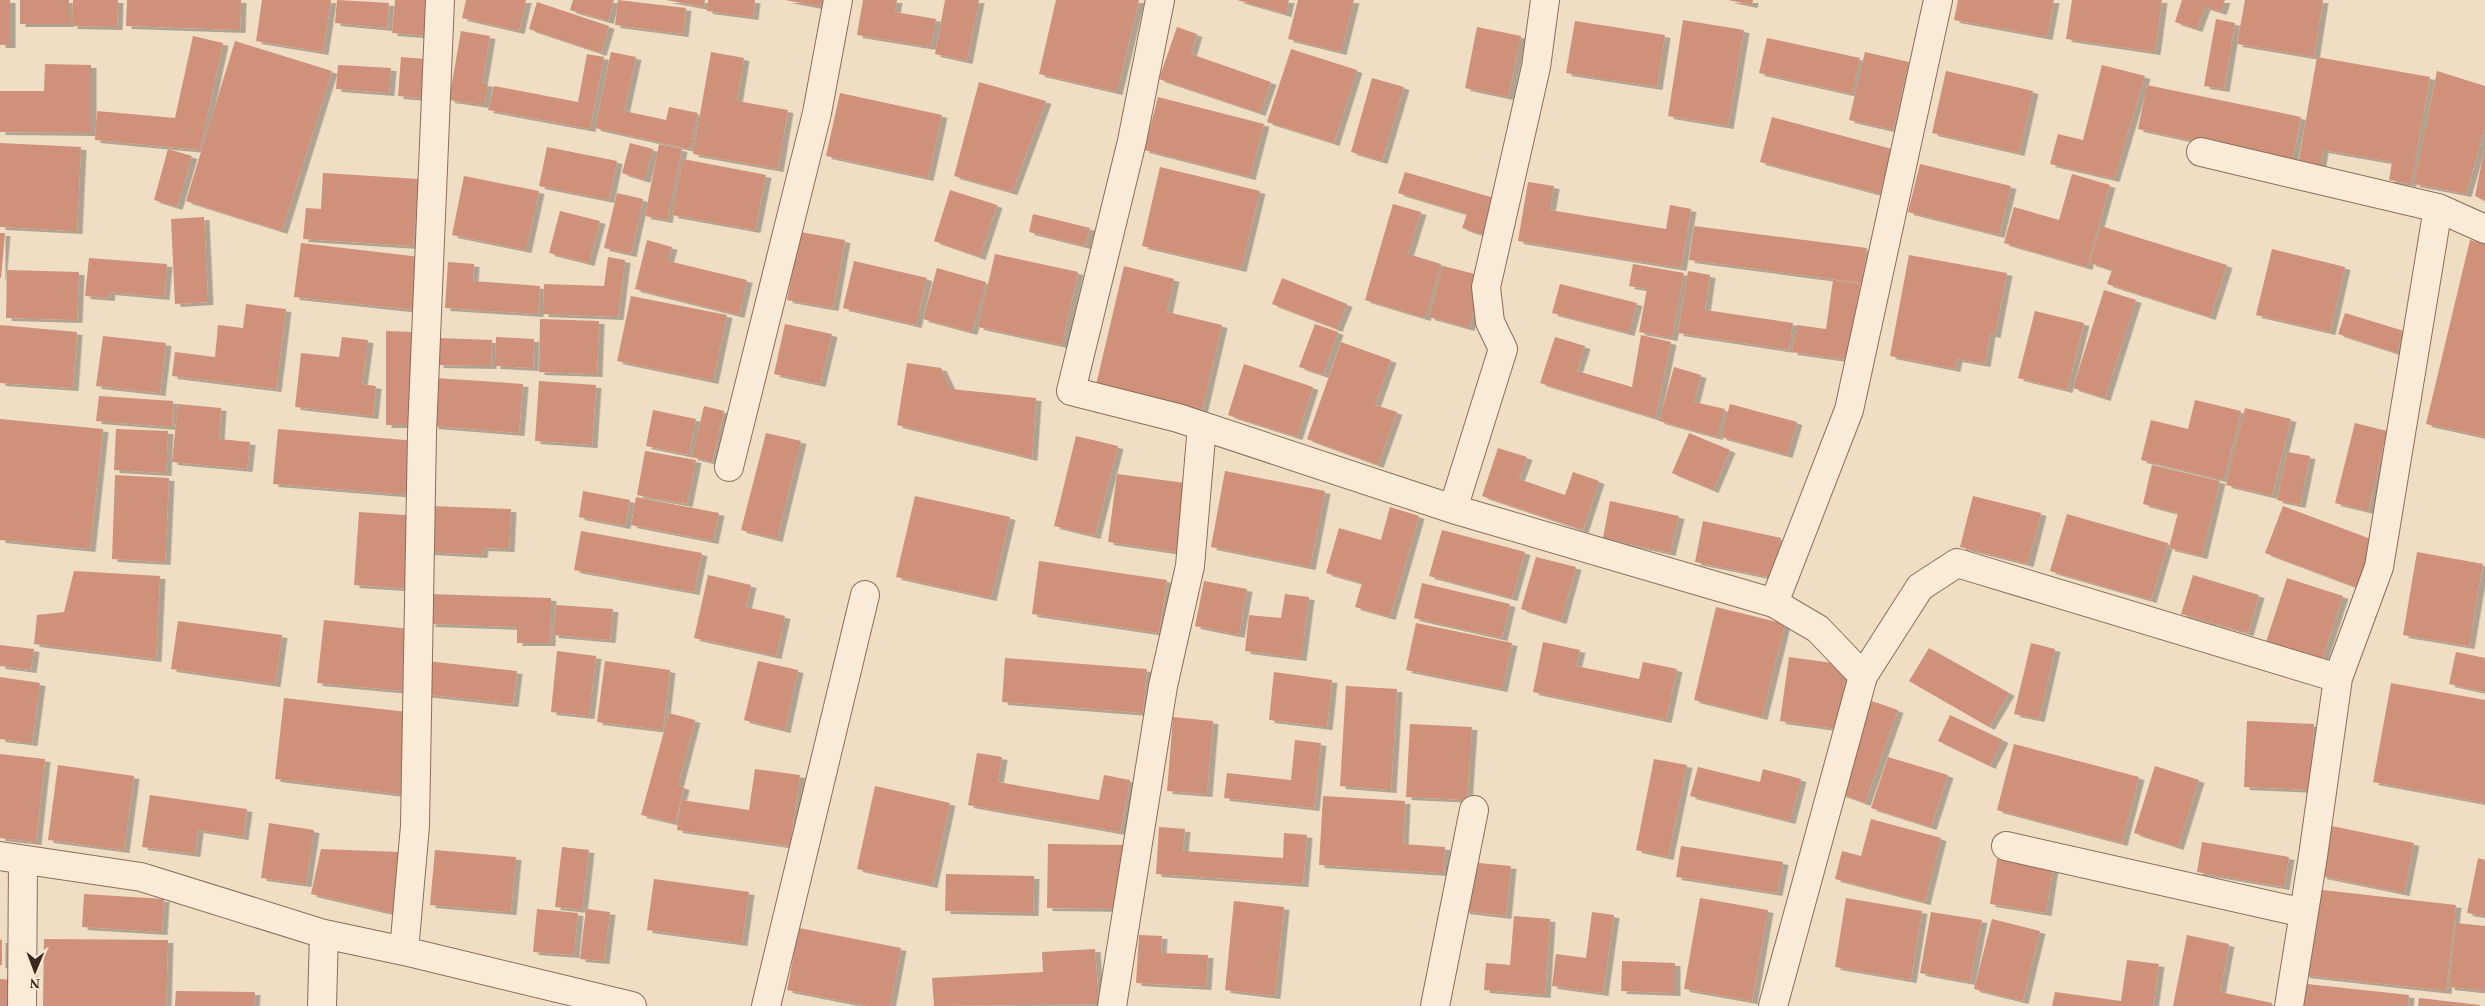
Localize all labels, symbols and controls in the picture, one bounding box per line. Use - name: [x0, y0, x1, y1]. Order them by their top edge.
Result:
- north arrow: [10, 946, 60, 996]
- text: N: [30, 976, 40, 991]

